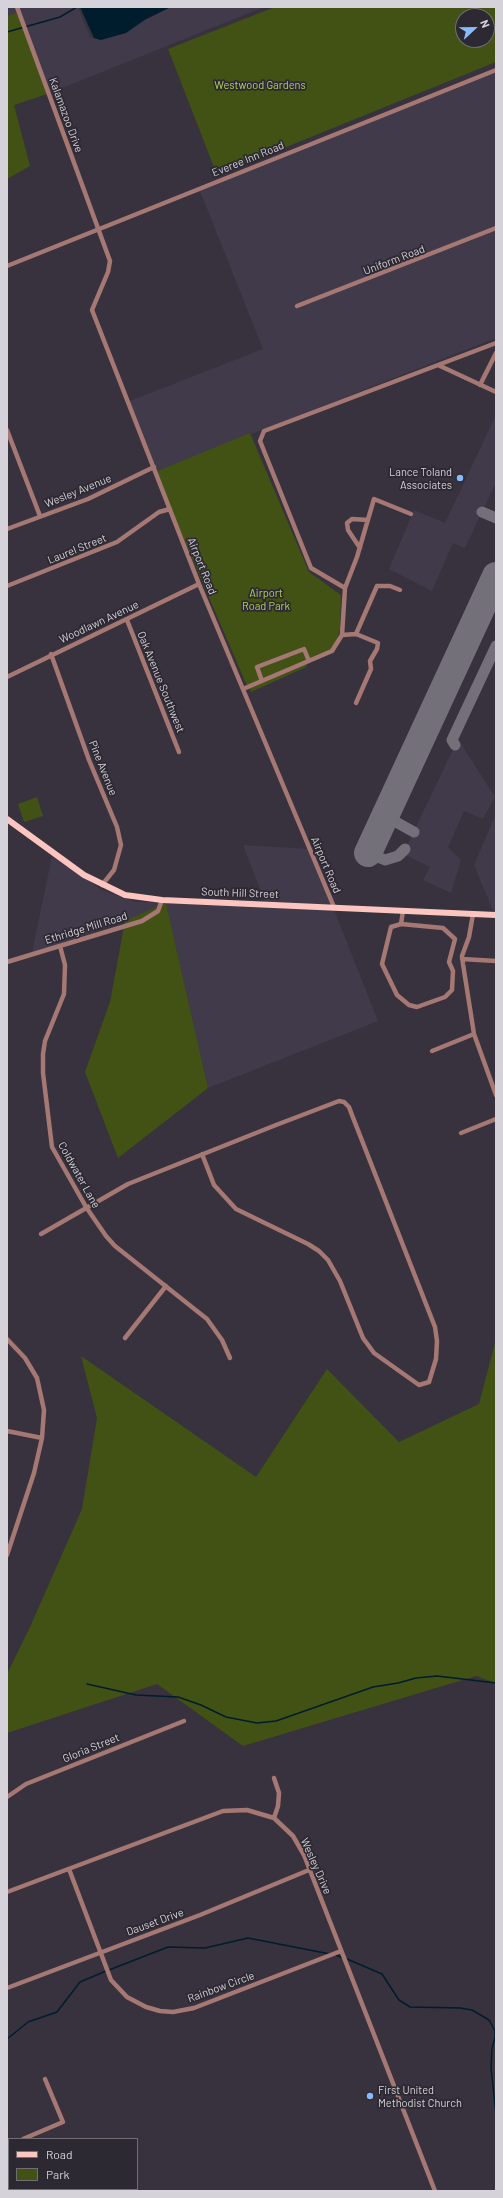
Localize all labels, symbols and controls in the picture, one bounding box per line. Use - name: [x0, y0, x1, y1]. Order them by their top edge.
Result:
- north arrow: [455, 8, 495, 48]
- text: N: [478, 18, 493, 30]
- street label: Kalamazoo Drive: [46, 76, 86, 154]
- park label: Westwood Gardens: [214, 78, 306, 92]
- street label: Everee Inn Road: [210, 139, 286, 179]
- street label: Uniform Road: [361, 242, 427, 278]
- place label: Lance Toland Associates: [389, 465, 452, 491]
- street label: Wesley Avenue: [43, 472, 113, 510]
- marker: Lance Toland Associates: [455, 473, 465, 483]
- street label: Laurel Street: [46, 531, 108, 567]
- street label: Airport Road: [185, 536, 219, 596]
- park label: Airport Road Park: [242, 586, 290, 612]
- street label: Woodlawn Avenue: [57, 598, 141, 646]
- street label: Oak Avenue Southwest: [135, 629, 187, 735]
- street label: Pine Avenue: [86, 739, 120, 797]
- street label: Airport Road: [308, 835, 344, 895]
- street label: South Hill Street: [201, 885, 279, 901]
- street label: Ethridge Mill Road: [43, 909, 129, 947]
- street label: Coldwater Lane: [55, 1139, 103, 1211]
- street label: Gloria Street: [61, 1731, 121, 1765]
- street label: Wesley Drive: [298, 1836, 334, 1896]
- street label: Dauset Drive: [125, 1906, 185, 1938]
- street label: Rainbow Circle: [186, 1969, 256, 2005]
- place label: First United Methodist Church: [378, 2083, 462, 2109]
- marker: First United Methodist Church: [365, 2091, 375, 2101]
- legend: [8, 2138, 138, 2190]
- text: Road: [46, 2147, 73, 2161]
- text: Park: [46, 2167, 70, 2181]

